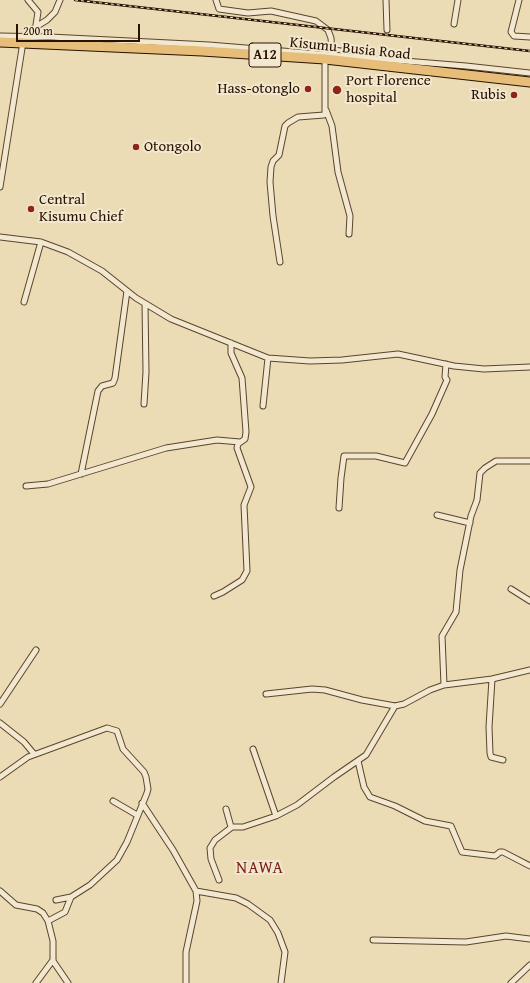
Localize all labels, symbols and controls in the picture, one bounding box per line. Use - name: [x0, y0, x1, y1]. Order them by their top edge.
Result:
- scale bar: [18, 16, 142, 42]
- text: 200 m: [23, 22, 53, 39]
- street label: Kisumu-Busia Road: [289, 34, 411, 64]
- road number: A12: [249, 43, 281, 67]
- place label: Port Florence hospital: [346, 72, 431, 107]
- place label: Hass-otonglo: [218, 80, 300, 98]
- marker: Hass-otonglo: [303, 84, 313, 94]
- marker: Port Florence hospital: [331, 84, 343, 96]
- place label: Rubis: [471, 86, 506, 104]
- marker: Rubis: [509, 90, 519, 100]
- place label: Otongolo: [144, 138, 201, 156]
- marker: Otongolo: [131, 142, 141, 152]
- place label: Central Kisumu Chief: [39, 191, 122, 226]
- marker: Central Kisumu Chief: [26, 204, 36, 214]
- district label: NAWA: [236, 859, 284, 879]

